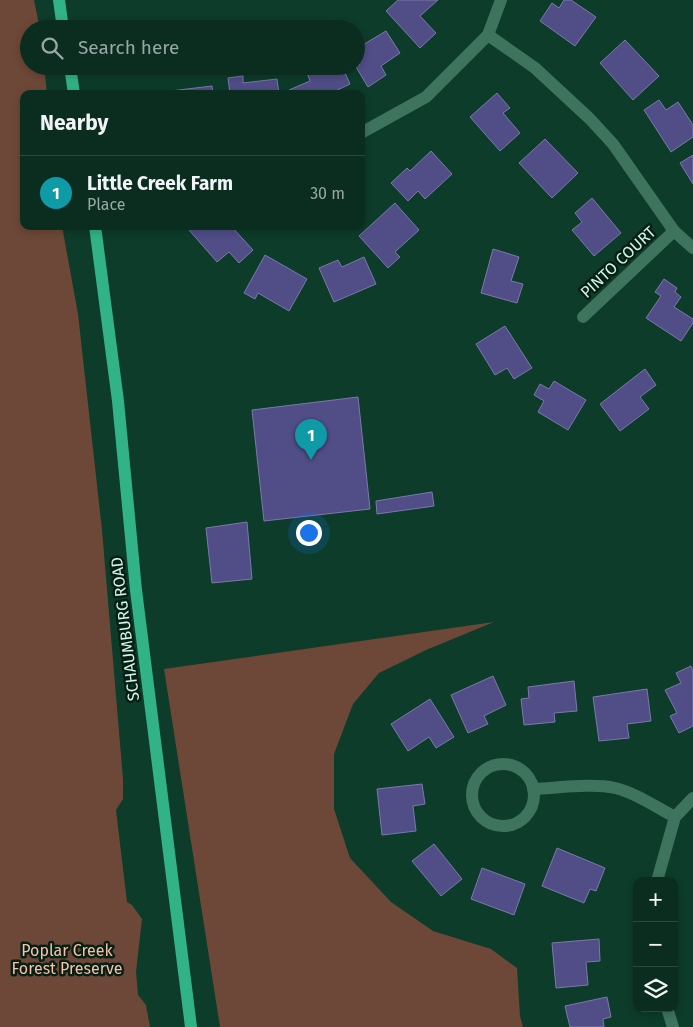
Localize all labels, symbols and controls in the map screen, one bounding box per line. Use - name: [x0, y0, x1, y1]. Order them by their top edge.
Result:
- search box: [20, 20, 365, 75]
- icon: search: [38, 34, 66, 62]
- text: Search here: [78, 36, 179, 59]
- text: Nearby: [40, 110, 108, 136]
- text: Little Creek Farm: [87, 172, 233, 195]
- text: 1: [52, 184, 60, 203]
- text: 30 m: [310, 184, 345, 203]
- text: Place: [87, 195, 126, 214]
- street label: PINTO COURT: [576, 222, 660, 302]
- pin: 1: [295, 419, 327, 460]
- your location: [296, 520, 322, 546]
- street label: SCHAUMBURG ROAD: [107, 556, 143, 702]
- map controls: [633, 877, 678, 1012]
- button: +: [633, 877, 678, 922]
- button: −: [633, 922, 678, 967]
- park label: Poplar Creek Forest Preserve: [12, 941, 122, 978]
- button: layers: [633, 967, 678, 1012]

